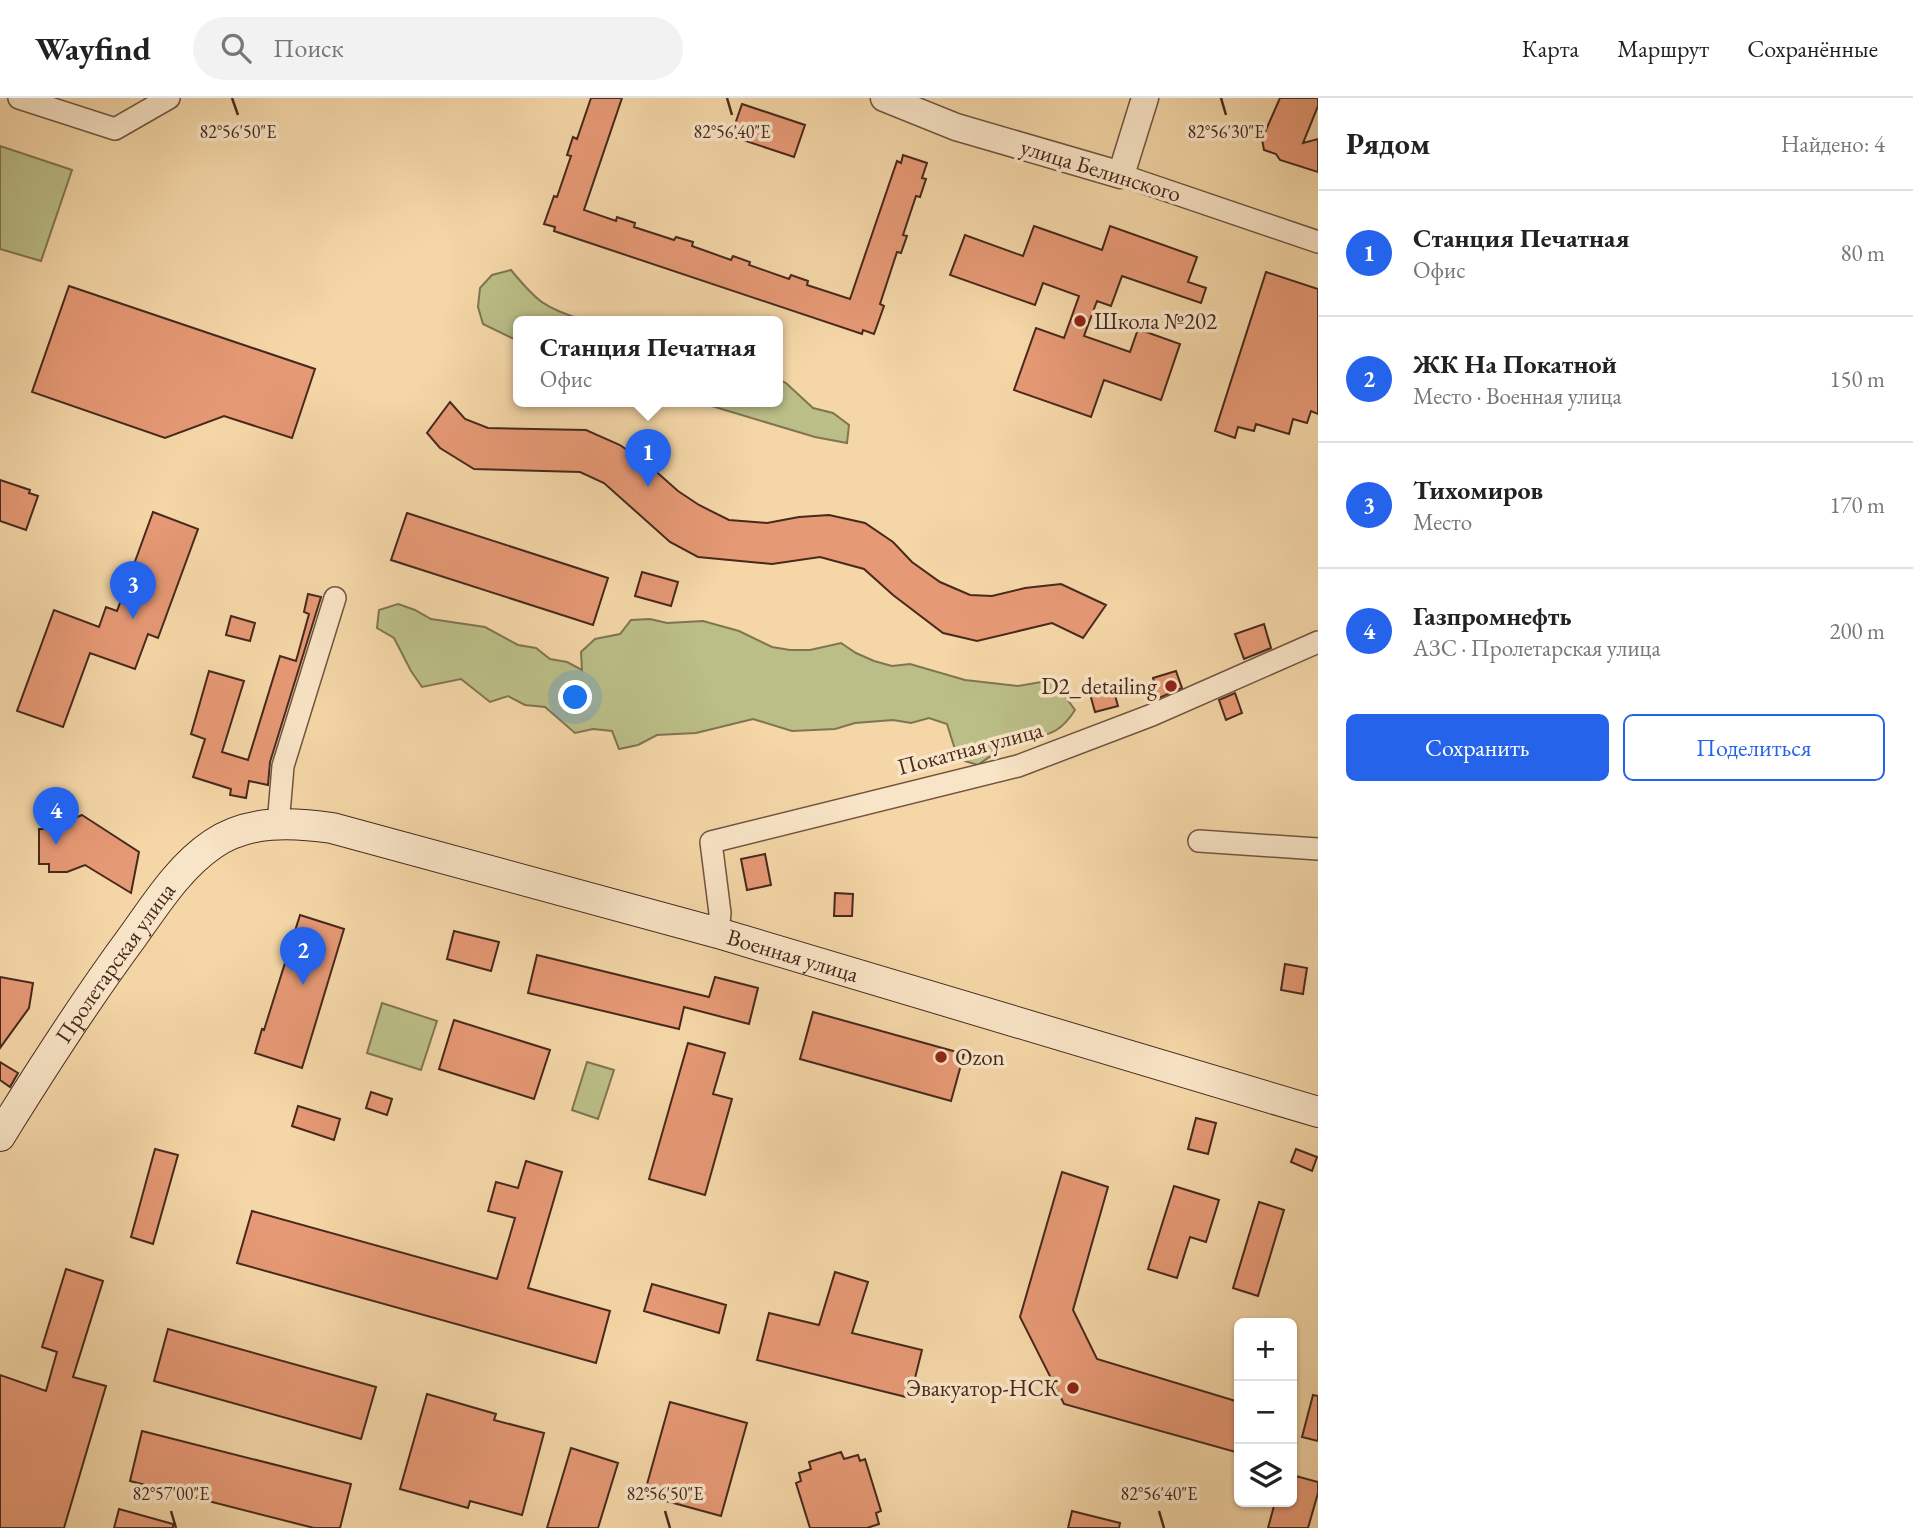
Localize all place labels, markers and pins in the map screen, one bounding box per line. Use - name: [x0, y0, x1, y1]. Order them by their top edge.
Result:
- place label: Школа №202: [1094, 306, 1217, 336]
- marker: Школа №202: [1072, 313, 1088, 329]
- pin: 1: [625, 429, 671, 487]
- pin: 3: [110, 561, 156, 619]
- place label: D2_detailing: [1041, 671, 1158, 701]
- marker: D2_detailing: [1163, 678, 1179, 694]
- pin: 4: [33, 787, 79, 845]
- pin: 2: [280, 927, 326, 985]
- place label: Ozon: [955, 1042, 1005, 1072]
- marker: Ozon: [933, 1049, 949, 1065]
- place label: Эвакуатор-НСК: [906, 1373, 1060, 1403]
- marker: Эвакуатор-НСК: [1065, 1380, 1081, 1396]

